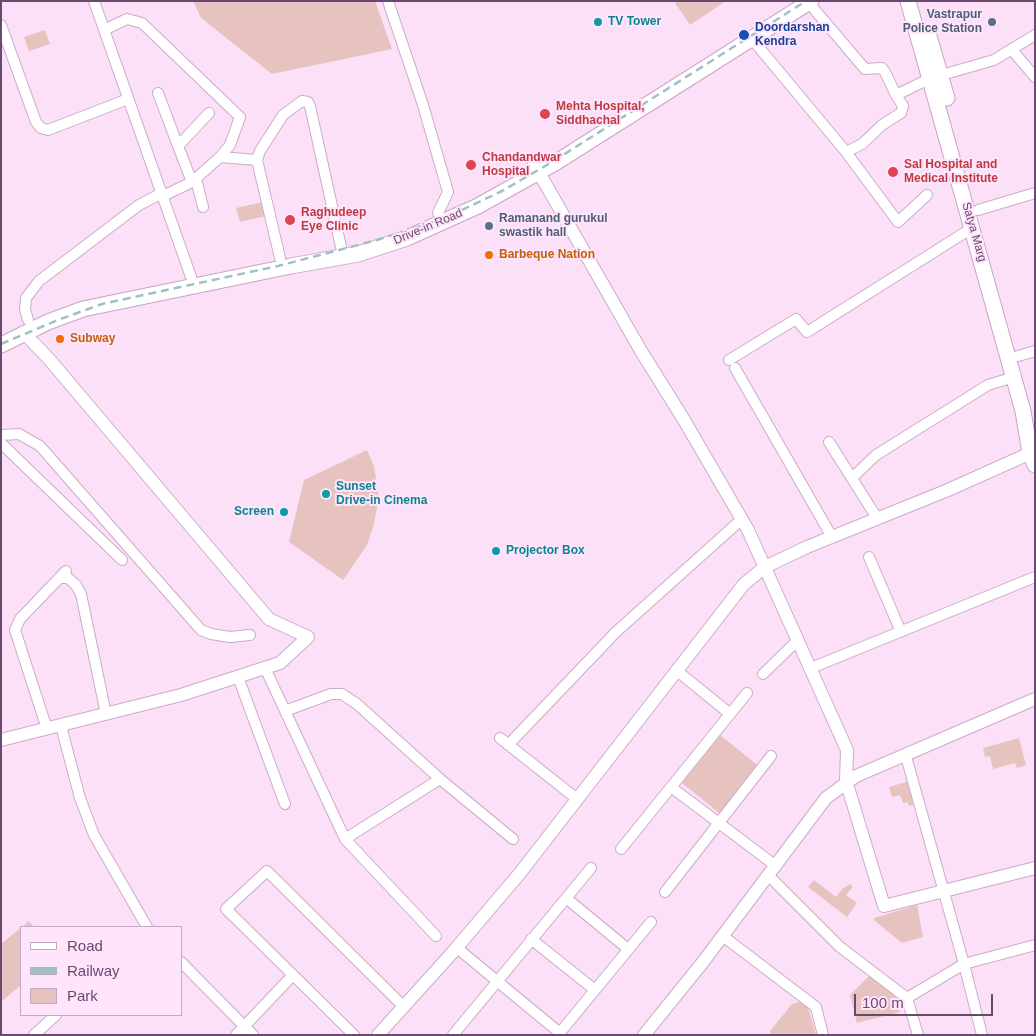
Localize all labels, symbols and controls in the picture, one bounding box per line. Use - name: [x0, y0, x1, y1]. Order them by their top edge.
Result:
- place label: Vastrapur Police Station: [903, 8, 982, 36]
- place label: TV Tower: [608, 15, 661, 29]
- marker: TV Tower: [592, 16, 604, 28]
- marker: Vastrapur Police Station: [986, 16, 998, 28]
- place label: Doordarshan Kendra: [755, 21, 830, 49]
- marker: Doordarshan Kendra: [737, 28, 751, 42]
- place label: Mehta Hospital, Siddhachal: [556, 100, 645, 128]
- marker: Mehta Hospital, Siddhachal: [538, 107, 552, 121]
- place label: Chandandwar Hospital: [482, 151, 561, 179]
- marker: Chandandwar Hospital: [464, 158, 478, 172]
- place label: Sal Hospital and Medical Institute: [904, 158, 998, 186]
- marker: Sal Hospital and Medical Institute: [886, 165, 900, 179]
- street label: Satya Marg: [959, 201, 989, 263]
- place label: Raghudeep Eye Clinic: [301, 206, 366, 234]
- street label: Drive-in Road: [391, 206, 465, 248]
- place label: Ramanand gurukul swastik hall: [499, 212, 608, 240]
- marker: Raghudeep Eye Clinic: [283, 213, 297, 227]
- marker: Ramanand gurukul swastik hall: [483, 220, 495, 232]
- place label: Barbeque Nation: [499, 248, 595, 262]
- marker: Barbeque Nation: [483, 249, 495, 261]
- place label: Subway: [70, 332, 115, 346]
- marker: Subway: [54, 333, 66, 345]
- place label: Sunset Drive-in Cinema: [336, 480, 427, 508]
- marker: Sunset Drive-in Cinema: [320, 488, 332, 500]
- place label: Screen: [234, 505, 274, 519]
- marker: Screen: [278, 506, 290, 518]
- place label: Projector Box: [506, 544, 585, 558]
- marker: Projector Box: [490, 545, 502, 557]
- legend: [20, 926, 182, 1016]
- text: Road: [67, 937, 103, 954]
- text: Railway: [67, 962, 120, 979]
- scale bar: [856, 984, 995, 1016]
- text: Park: [67, 987, 98, 1004]
- text: 100 m: [862, 994, 904, 1011]

